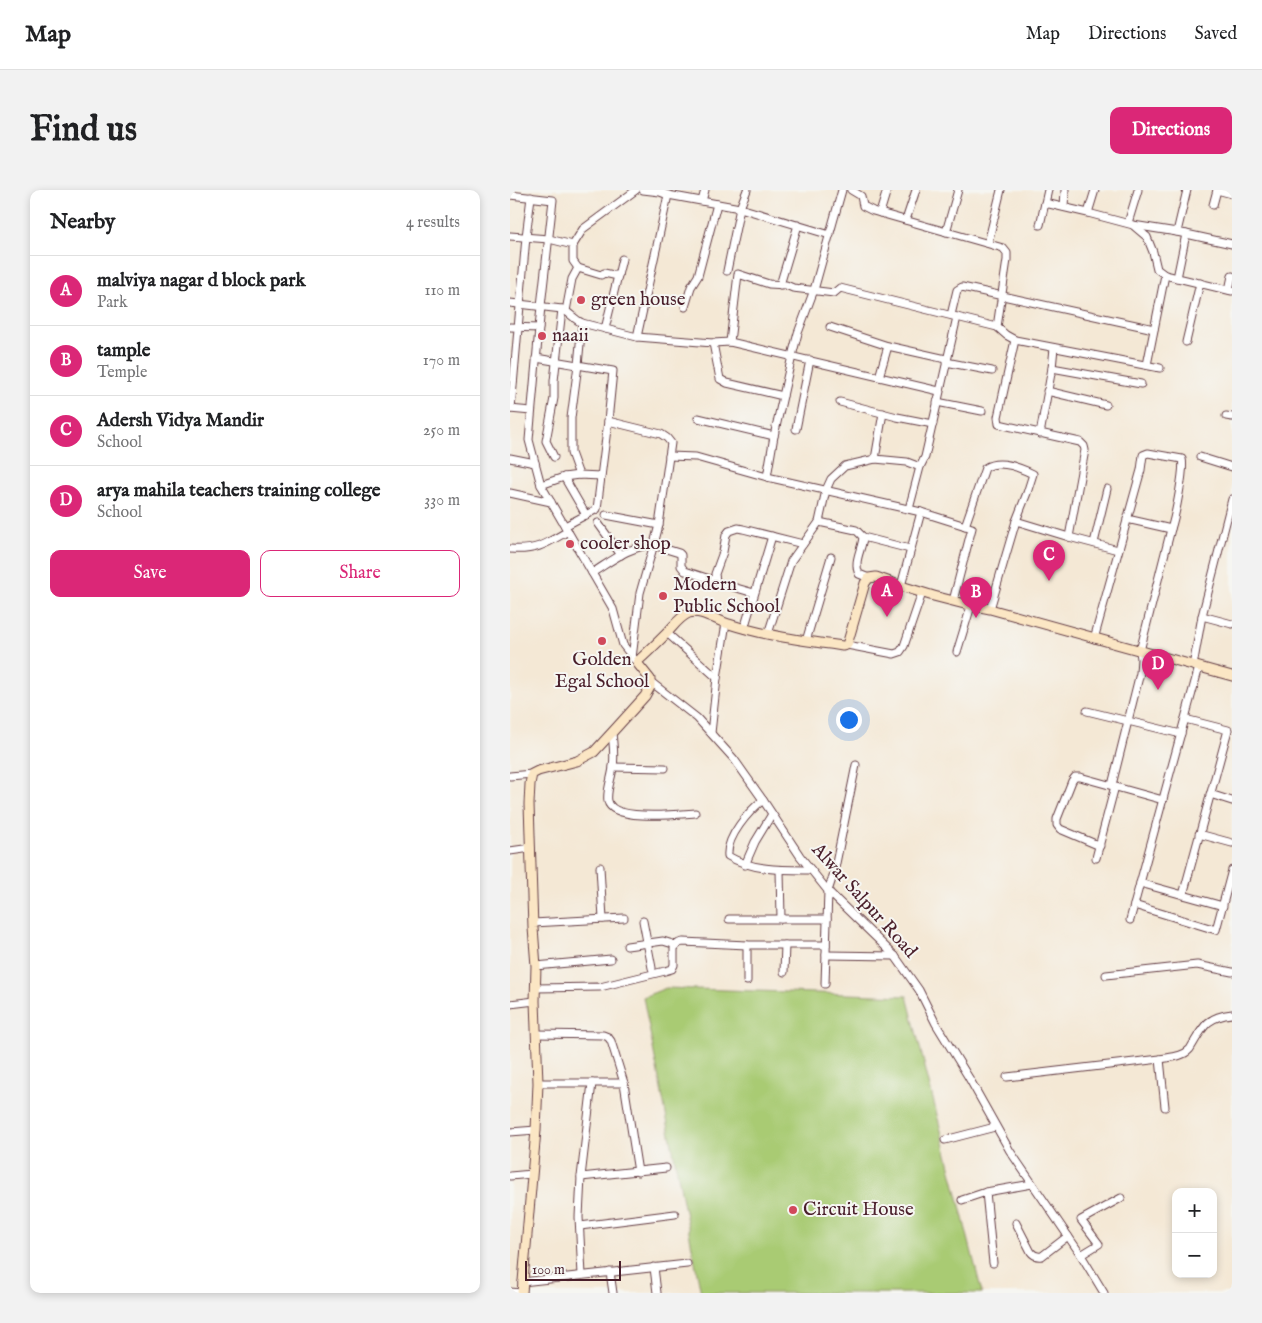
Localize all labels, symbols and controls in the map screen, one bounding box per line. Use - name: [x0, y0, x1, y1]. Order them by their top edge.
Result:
- text: Map: [25, 19, 71, 50]
- text: Map: [1026, 23, 1060, 46]
- text: Directions: [1088, 23, 1166, 46]
- text: Saved: [1194, 23, 1237, 46]
- button: Directions: [1110, 107, 1232, 154]
- text: Find us: [30, 108, 137, 153]
- text: Nearby: [50, 209, 115, 236]
- text: 4 results: [406, 213, 460, 233]
- text: malviya nagar d block park: [97, 269, 306, 293]
- text: A: [61, 281, 71, 301]
- text: 110 m: [424, 281, 460, 301]
- place label: green house: [591, 288, 686, 312]
- text: Park: [97, 293, 127, 313]
- marker: green house: [575, 294, 587, 306]
- place label: naaii: [552, 324, 589, 348]
- marker: naaii: [536, 330, 548, 342]
- text: tample: [97, 339, 150, 363]
- text: B: [61, 351, 71, 371]
- text: 170 m: [423, 351, 460, 371]
- text: Temple: [97, 363, 147, 383]
- text: Adersh Vidya Mandir: [97, 409, 264, 433]
- text: C: [60, 421, 72, 441]
- text: 250 m: [423, 421, 460, 441]
- text: School: [97, 433, 142, 453]
- text: arya mahila teachers training college: [97, 479, 381, 503]
- text: D: [60, 491, 72, 511]
- text: 330 m: [424, 491, 460, 511]
- text: School: [97, 503, 142, 523]
- place label: cooler shop: [580, 532, 671, 556]
- marker: cooler shop: [564, 538, 576, 550]
- pin: C: [1033, 540, 1065, 581]
- button: Save: [50, 550, 250, 597]
- button: Share: [260, 550, 460, 597]
- place label: Modern Public School: [673, 573, 781, 619]
- pin: A: [871, 576, 903, 617]
- pin: B: [960, 577, 992, 618]
- marker: Modern Public School: [657, 590, 669, 602]
- marker: Golden Egal School: [596, 635, 608, 647]
- place label: Golden Egal School: [555, 648, 650, 694]
- pin: D: [1142, 649, 1174, 690]
- your location: [836, 707, 862, 733]
- street label: Alwar Salpur Road: [805, 838, 923, 964]
- map controls: [1172, 1188, 1217, 1278]
- button: +: [1172, 1188, 1217, 1233]
- place label: Circuit House: [803, 1198, 914, 1222]
- marker: Circuit House: [787, 1204, 799, 1216]
- button: −: [1172, 1233, 1217, 1278]
- scale bar: [525, 1258, 621, 1281]
- text: 100 m: [532, 1261, 565, 1279]

